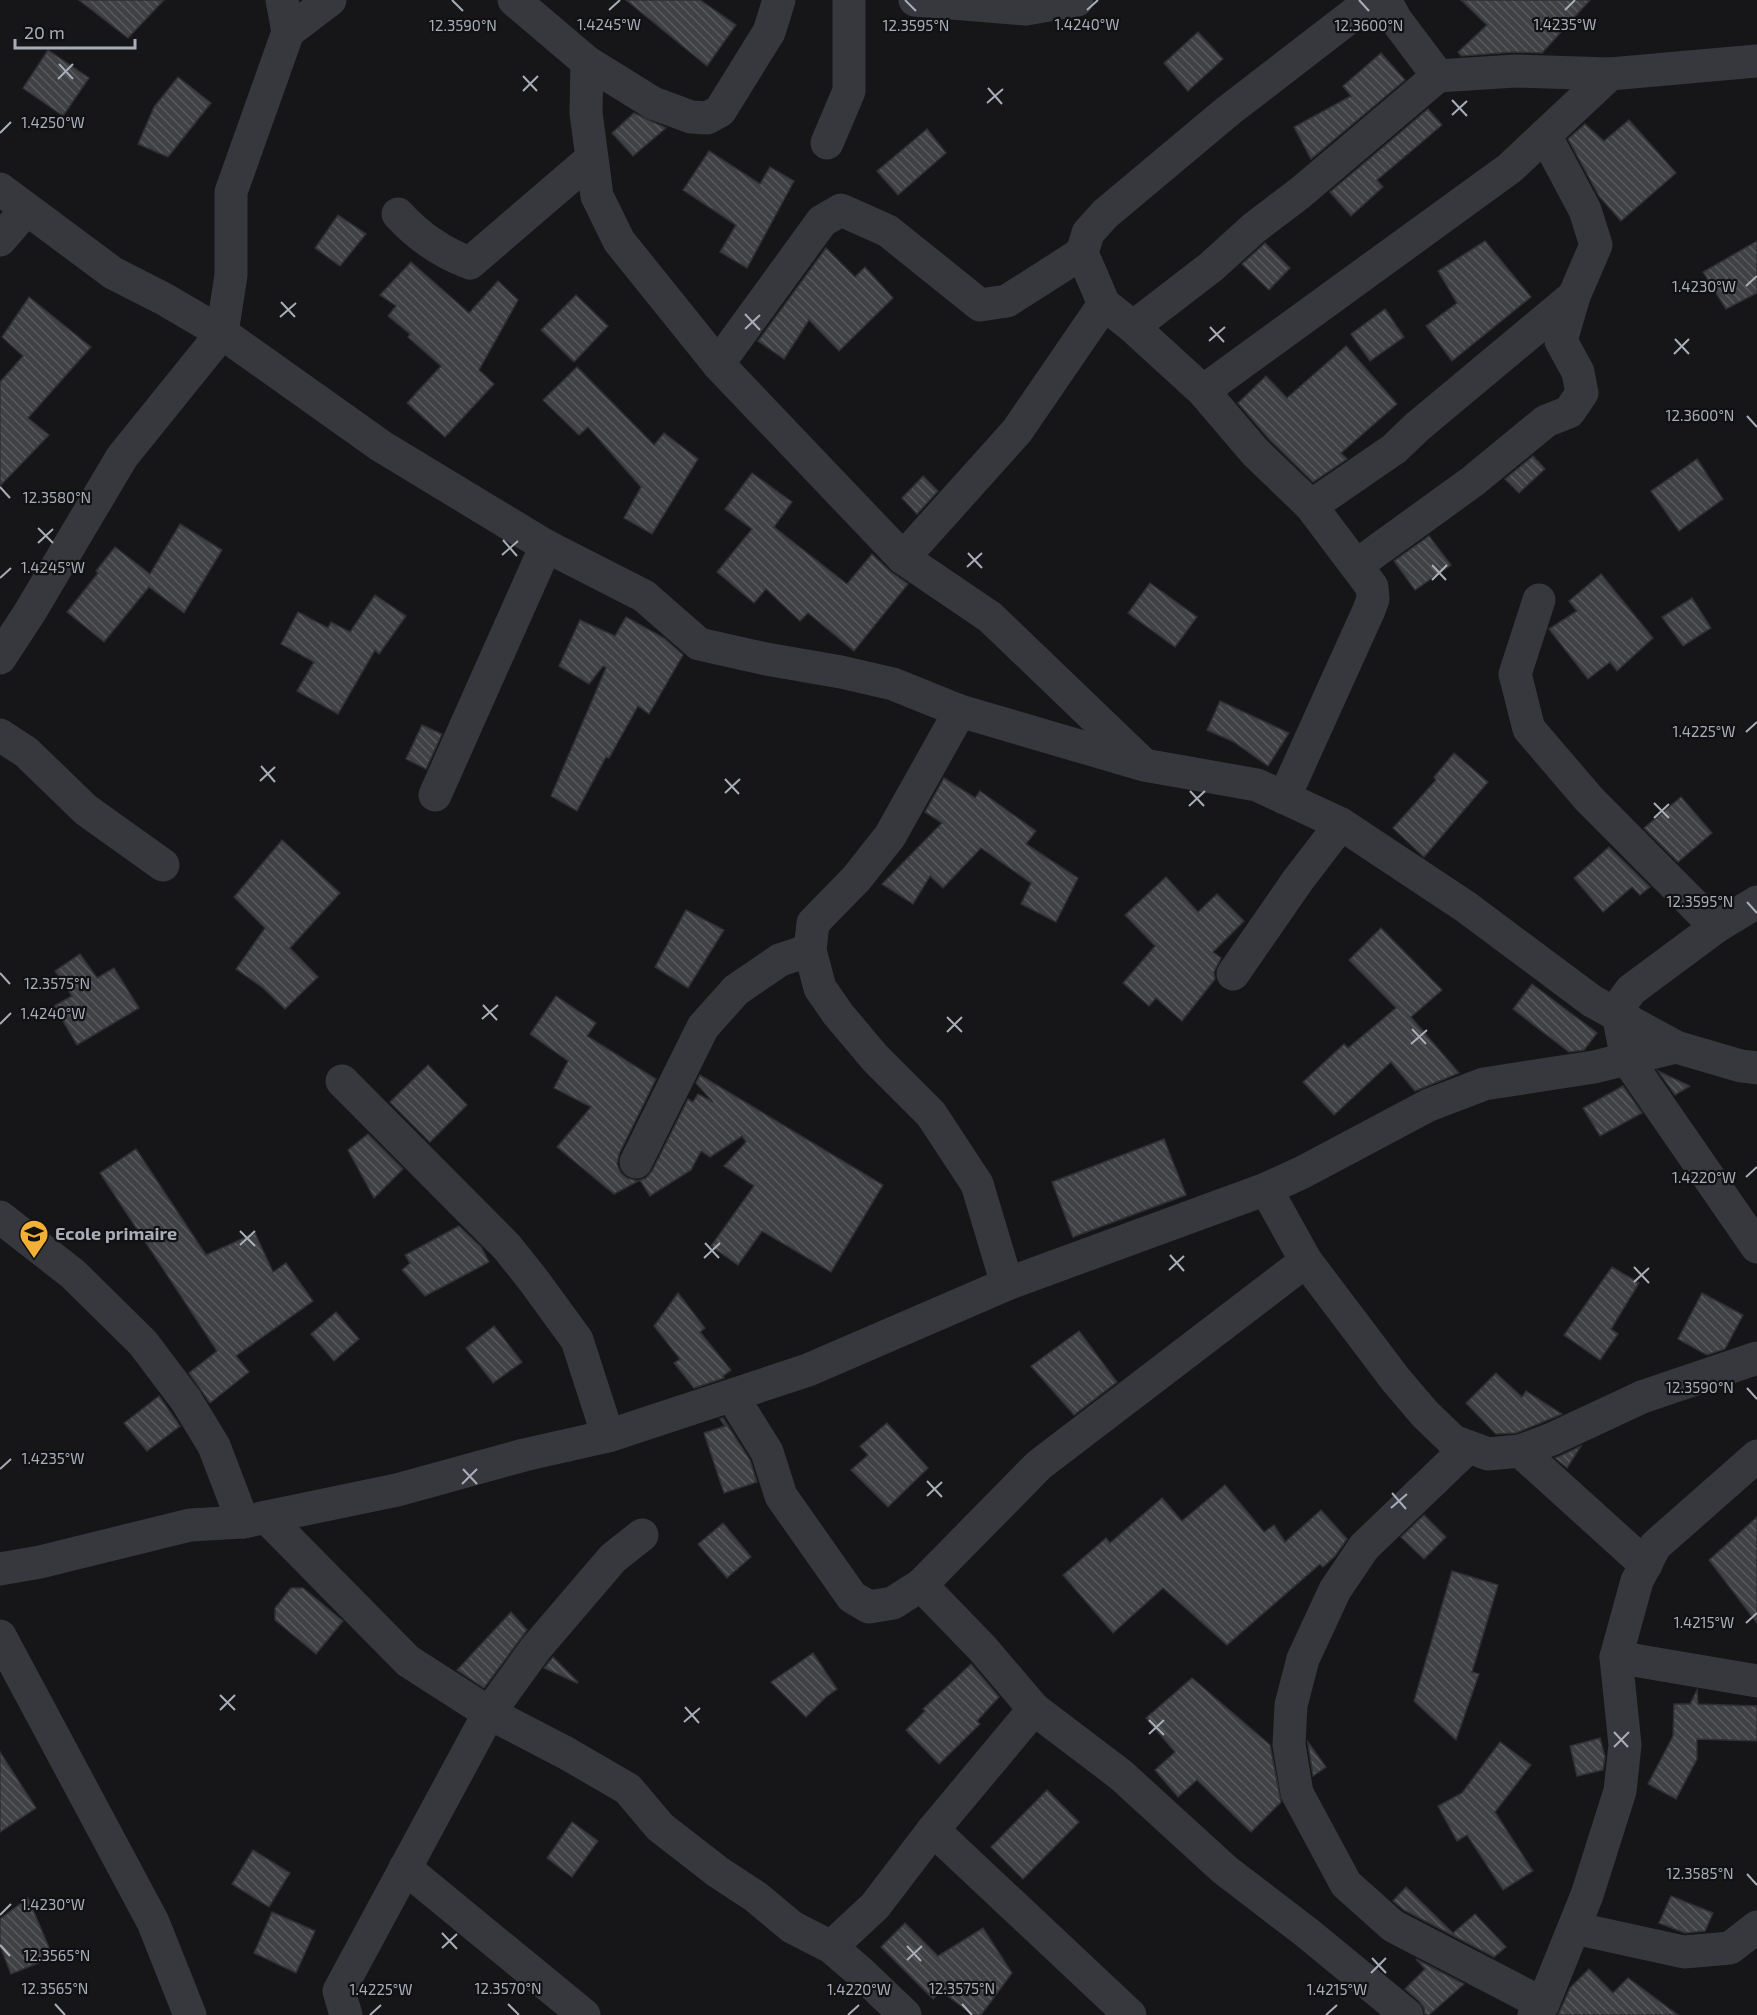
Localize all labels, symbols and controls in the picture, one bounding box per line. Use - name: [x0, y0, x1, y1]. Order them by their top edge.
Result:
- scale bar: [15, 12, 135, 50]
- text: 1.4245°W: [577, 15, 641, 33]
- text: 1.4240°W: [1055, 15, 1119, 33]
- text: 1.4235°W: [1534, 15, 1596, 33]
- text: 12.3590°N: [429, 16, 497, 34]
- text: 12.3595°N: [883, 16, 949, 34]
- text: 12.3600°N: [1335, 16, 1403, 34]
- text: 20 m: [24, 21, 65, 43]
- text: 1.4250°W: [21, 113, 85, 131]
- text: 1.4230°W: [1672, 277, 1736, 295]
- text: 12.3600°N: [1666, 406, 1734, 424]
- text: 12.3580°N: [23, 488, 91, 506]
- text: 1.4245°W: [21, 558, 85, 576]
- text: 1.4225°W: [1672, 722, 1736, 740]
- text: 12.3595°N: [1667, 892, 1733, 910]
- text: 12.3575°N: [24, 974, 90, 992]
- text: 1.4240°W: [21, 1004, 85, 1022]
- text: 1.4220°W: [1672, 1168, 1736, 1186]
- school or university icon: Ecole primaire: [18, 1218, 50, 1260]
- place label: Ecole primaire: [55, 1222, 177, 1244]
- text: 12.3590°N: [1666, 1378, 1734, 1396]
- text: 1.4235°W: [22, 1449, 84, 1467]
- text: 1.4215°W: [1674, 1613, 1734, 1631]
- text: 12.3585°N: [1666, 1864, 1734, 1882]
- text: 1.4230°W: [21, 1895, 85, 1913]
- text: 12.3565°N: [24, 1946, 90, 1964]
- text: 12.3565°N: [22, 1979, 88, 1997]
- text: 12.3570°N: [475, 1979, 541, 1997]
- text: 12.3575°N: [929, 1979, 995, 1997]
- text: 1.4225°W: [349, 1980, 413, 1998]
- text: 1.4220°W: [827, 1980, 891, 1998]
- text: 1.4215°W: [1307, 1980, 1367, 1998]

